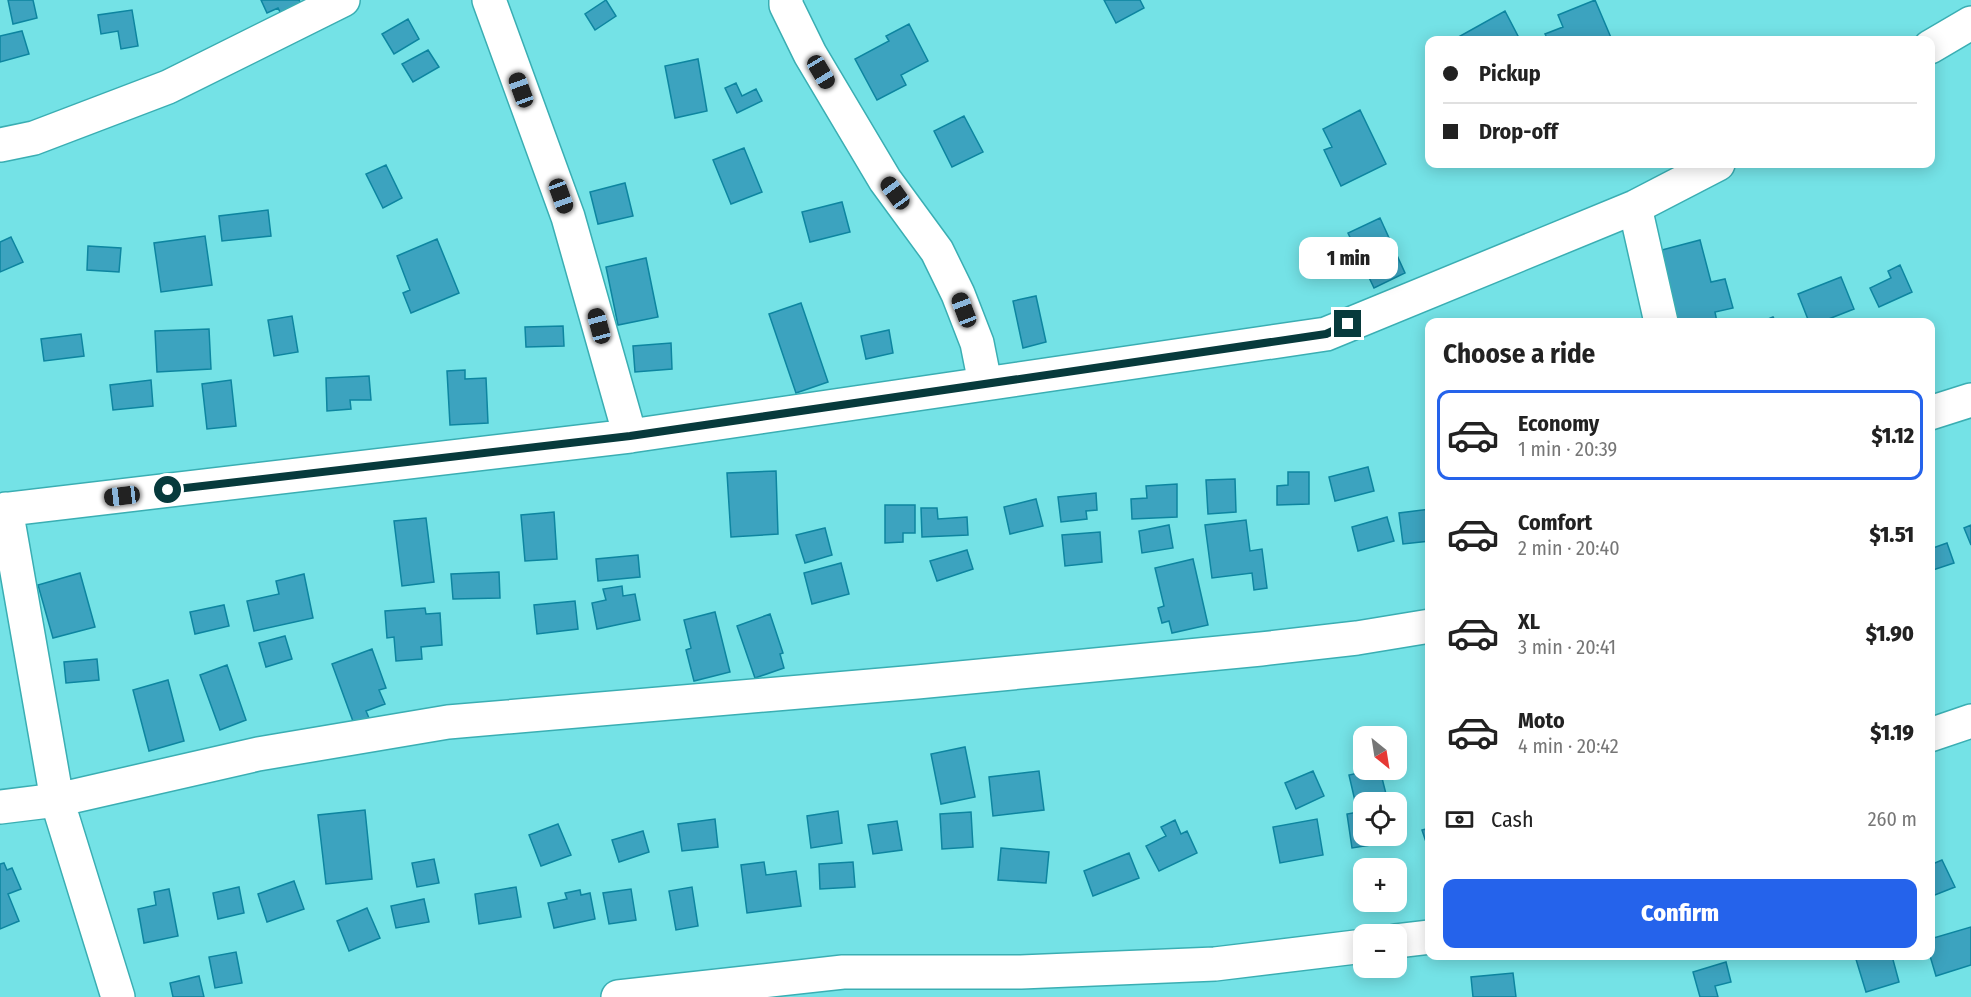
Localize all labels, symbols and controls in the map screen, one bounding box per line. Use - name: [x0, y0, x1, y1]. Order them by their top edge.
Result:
- car: [804, 52, 838, 92]
- text: Pickup: [1479, 60, 1541, 87]
- car: [506, 70, 536, 110]
- text: Drop-off: [1479, 118, 1558, 145]
- car: [877, 173, 913, 213]
- car: [546, 176, 576, 216]
- callout: 1 min: [1298, 237, 1398, 279]
- text: 1 min: [1327, 246, 1370, 270]
- car: [949, 290, 979, 330]
- car: [586, 306, 612, 346]
- route end: [1334, 310, 1361, 337]
- text: Choose a ride: [1443, 338, 1595, 370]
- icon: car: [1446, 408, 1500, 462]
- text: Economy: [1518, 410, 1599, 437]
- text: $1.12: [1871, 422, 1914, 449]
- text: 1 min · 20:39: [1518, 437, 1617, 461]
- route start: [154, 476, 181, 503]
- car: [103, 485, 141, 507]
- icon: car: [1446, 507, 1500, 561]
- text: Comfort: [1518, 509, 1592, 536]
- text: $1.51: [1870, 521, 1914, 548]
- text: 2 min · 20:40: [1518, 536, 1620, 560]
- icon: car: [1446, 606, 1500, 660]
- text: XL: [1518, 608, 1540, 635]
- text: $1.90: [1866, 620, 1914, 647]
- text: 3 min · 20:41: [1518, 635, 1616, 659]
- icon: car: [1446, 705, 1500, 759]
- text: Moto: [1518, 707, 1565, 734]
- text: $1.19: [1870, 719, 1914, 746]
- north arrow: [1353, 726, 1407, 780]
- map controls: [1353, 726, 1407, 978]
- text: 4 min · 20:42: [1518, 734, 1619, 758]
- button: locate: [1353, 792, 1407, 846]
- icon: cash: [1443, 803, 1476, 836]
- text: Cash: [1491, 806, 1534, 833]
- text: 260 m: [1868, 807, 1917, 831]
- button: +: [1353, 858, 1407, 912]
- button: Confirm: [1443, 879, 1917, 948]
- button: −: [1353, 924, 1407, 978]

